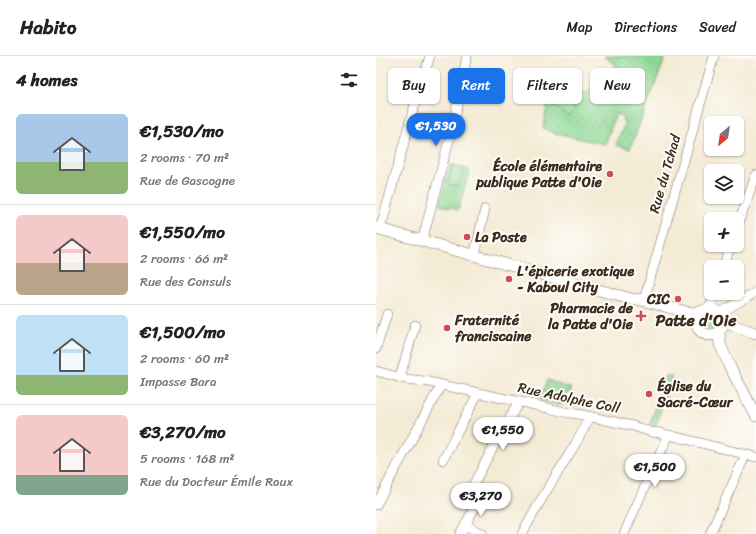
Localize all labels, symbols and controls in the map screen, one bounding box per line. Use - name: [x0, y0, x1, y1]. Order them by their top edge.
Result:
- text: Habito: [20, 11, 76, 44]
- text: Map: [566, 15, 592, 40]
- text: Directions: [614, 15, 677, 40]
- text: Saved: [699, 15, 736, 40]
- text: 4 homes: [16, 65, 77, 95]
- chip: Buy: [388, 68, 440, 104]
- chip: Rent: [448, 68, 505, 104]
- chip: Filters: [513, 68, 582, 104]
- chip: New: [590, 68, 645, 104]
- icon: filters: [338, 69, 360, 91]
- pin: €1,530: [403, 113, 469, 147]
- text: €1,530: [415, 114, 457, 137]
- text: €1,530/mo: [140, 116, 224, 146]
- north arrow: [704, 116, 744, 156]
- map controls: [704, 116, 744, 300]
- icon: home: [48, 130, 96, 178]
- street label: Rue du Tchad: [642, 130, 689, 216]
- text: 2 rooms · 70 m²: [140, 146, 229, 169]
- place label: École élémentaire publique Patte d'Oie: [475, 154, 603, 195]
- button: layers: [704, 164, 744, 204]
- text: Rue de Gascogne: [140, 169, 235, 192]
- marker: École élémentaire publique Patte d'Oie: [605, 169, 615, 179]
- button: +: [704, 212, 744, 252]
- text: €1,550/mo: [140, 217, 225, 247]
- place label: La Poste: [475, 225, 527, 250]
- icon: home: [48, 231, 96, 279]
- marker: La Poste: [462, 232, 472, 242]
- text: 2 rooms · 66 m²: [140, 247, 228, 270]
- place label: L'épicerie exotique - Kaboul City: [517, 259, 634, 300]
- button: −: [704, 260, 744, 300]
- text: Rue des Consuls: [140, 270, 231, 293]
- marker: L'épicerie exotique - Kaboul City: [504, 274, 514, 284]
- place label: CIC: [646, 287, 670, 312]
- marker: CIC: [673, 294, 683, 304]
- place label: Pharmacie de la Patte d'Oie: [547, 296, 634, 337]
- district label: Patte d'Oie: [656, 306, 737, 335]
- place label: Fraternité franciscaine: [454, 308, 532, 349]
- marker: Pharmacie de la Patte d'Oie: [636, 311, 646, 321]
- text: €1,500/mo: [140, 317, 225, 347]
- marker: Fraternité franciscaine: [442, 323, 452, 333]
- icon: home: [48, 331, 96, 379]
- text: 2 rooms · 60 m²: [140, 347, 229, 370]
- text: Impasse Bara: [140, 370, 216, 393]
- place label: Église du Sacré-Cœur: [656, 374, 734, 415]
- street label: Rue Adolphe Coll: [516, 375, 623, 421]
- marker: Église du Sacré-Cœur: [644, 389, 654, 399]
- text: €3,270/mo: [140, 417, 226, 447]
- pin: €1,550: [470, 417, 536, 451]
- text: €1,550: [482, 418, 524, 441]
- icon: home: [48, 431, 96, 479]
- text: 5 rooms · 168 m²: [140, 447, 235, 470]
- pin: €1,500: [622, 454, 688, 488]
- text: €1,500: [634, 455, 676, 478]
- text: Rue du Docteur Émile Roux: [140, 470, 293, 493]
- pin: €3,270: [448, 483, 514, 517]
- text: €3,270: [460, 484, 502, 507]

